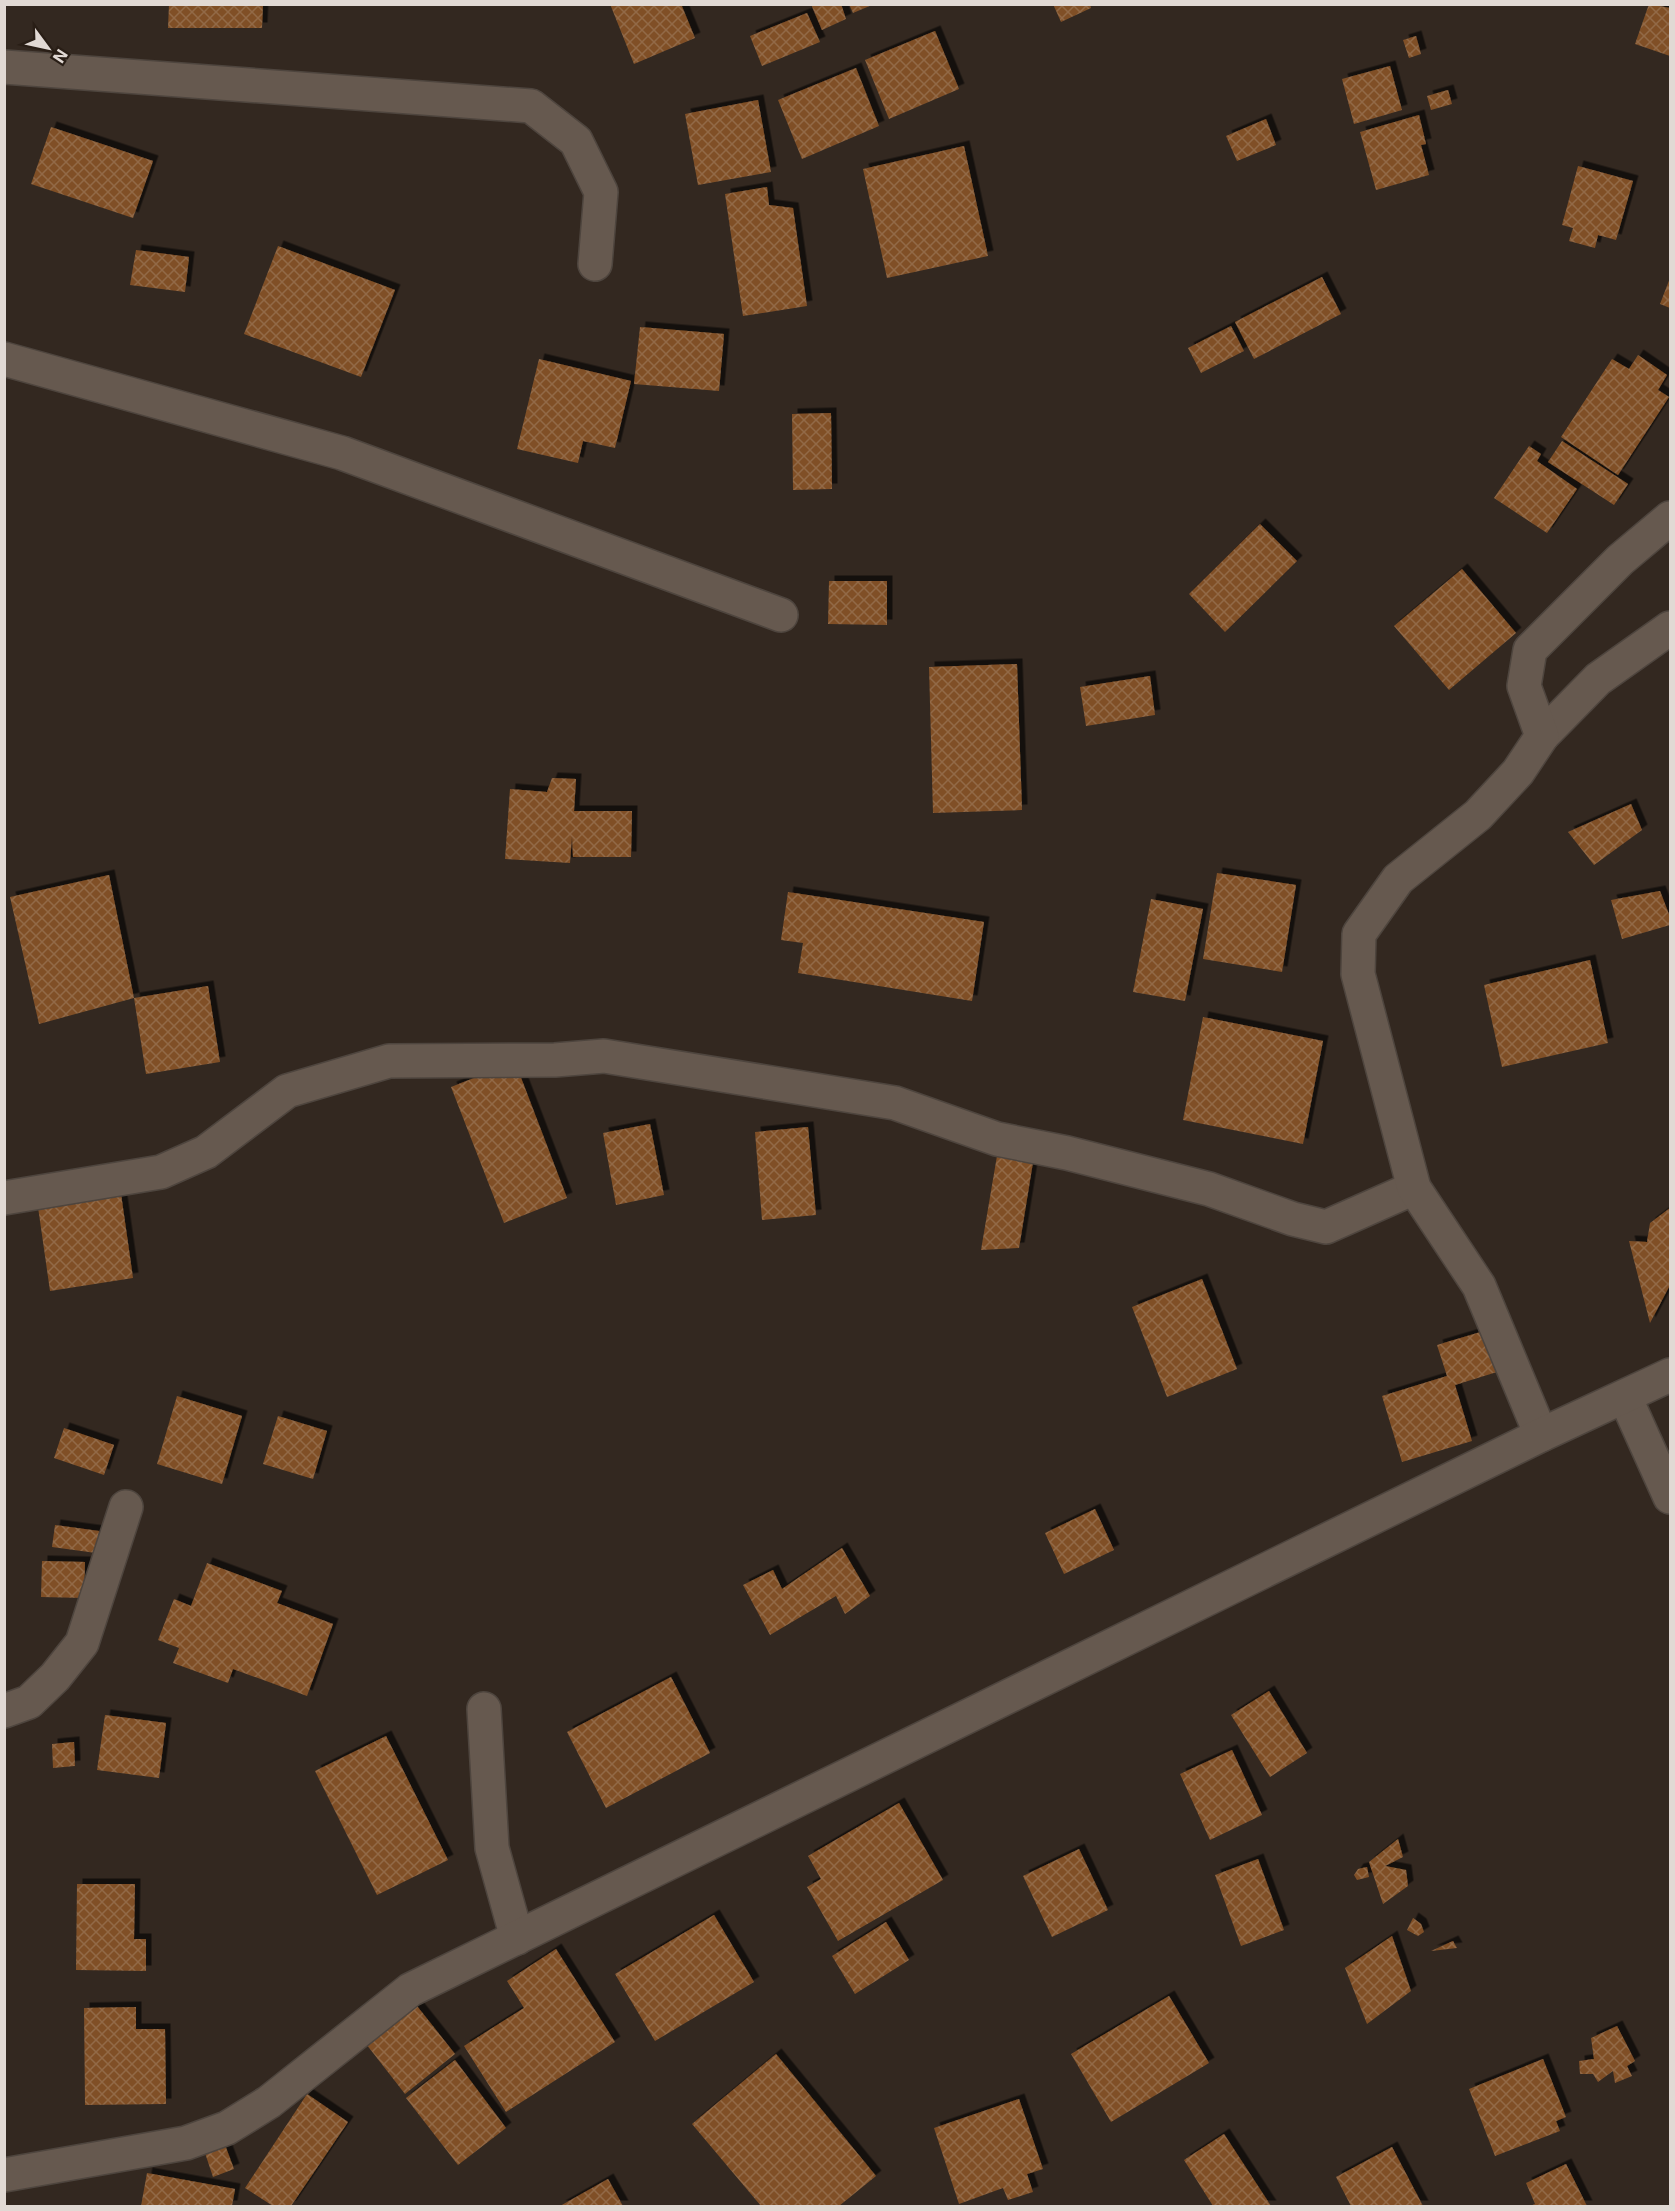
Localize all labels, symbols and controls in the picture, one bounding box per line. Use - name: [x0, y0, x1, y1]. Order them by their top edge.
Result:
- north arrow: [18, 18, 78, 78]
- text: N: [49, 46, 72, 67]

